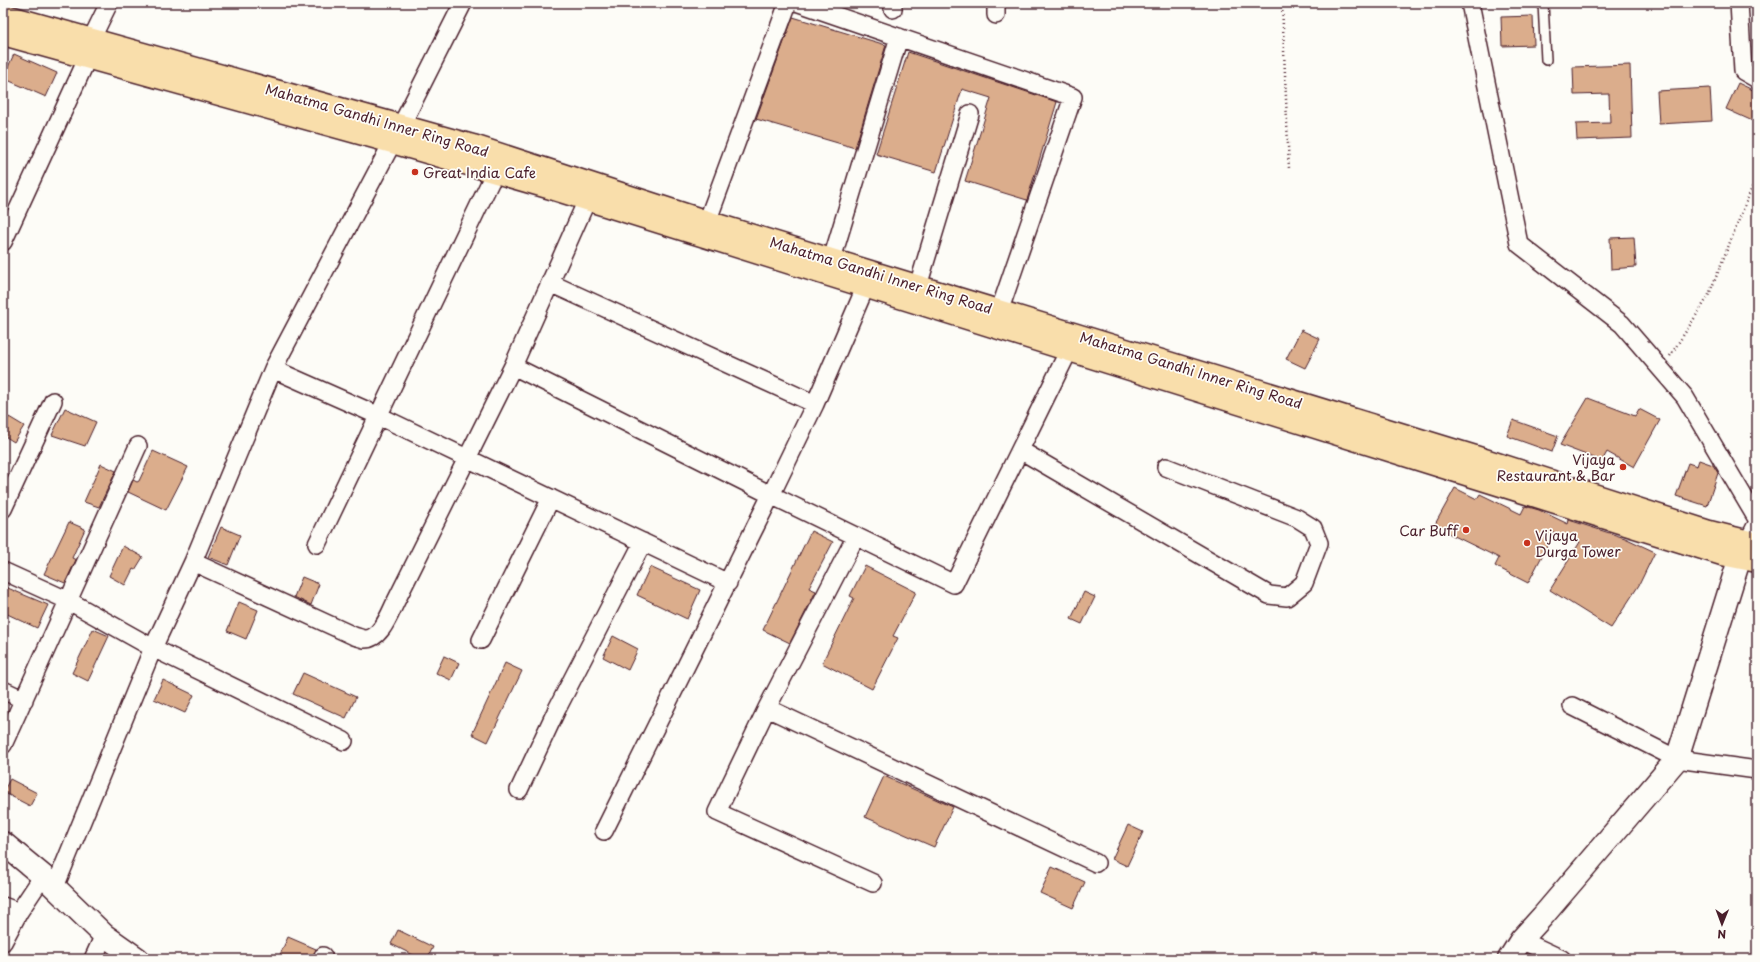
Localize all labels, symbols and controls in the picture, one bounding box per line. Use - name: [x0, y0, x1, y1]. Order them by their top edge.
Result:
- street label: Mahatma Gandhi Inner Ring Road: [263, 78, 491, 162]
- place label: Great India Cafe: [423, 162, 536, 183]
- marker: Great India Cafe: [410, 167, 420, 177]
- street label: Mahatma Gandhi Inner Ring Road: [767, 231, 995, 319]
- street label: Mahatma Gandhi Inner Ring Road: [1077, 326, 1305, 414]
- place label: Vijaya Restaurant & Bar: [1497, 449, 1616, 486]
- marker: Vijaya Restaurant & Bar: [1618, 462, 1628, 472]
- place label: Car Buff: [1399, 520, 1459, 541]
- marker: Car Buff: [1461, 525, 1471, 535]
- place label: Vijaya Durga Tower: [1535, 525, 1621, 562]
- marker: Vijaya Durga Tower: [1522, 538, 1532, 548]
- north arrow: [1702, 904, 1742, 944]
- text: N: [1717, 926, 1726, 943]

